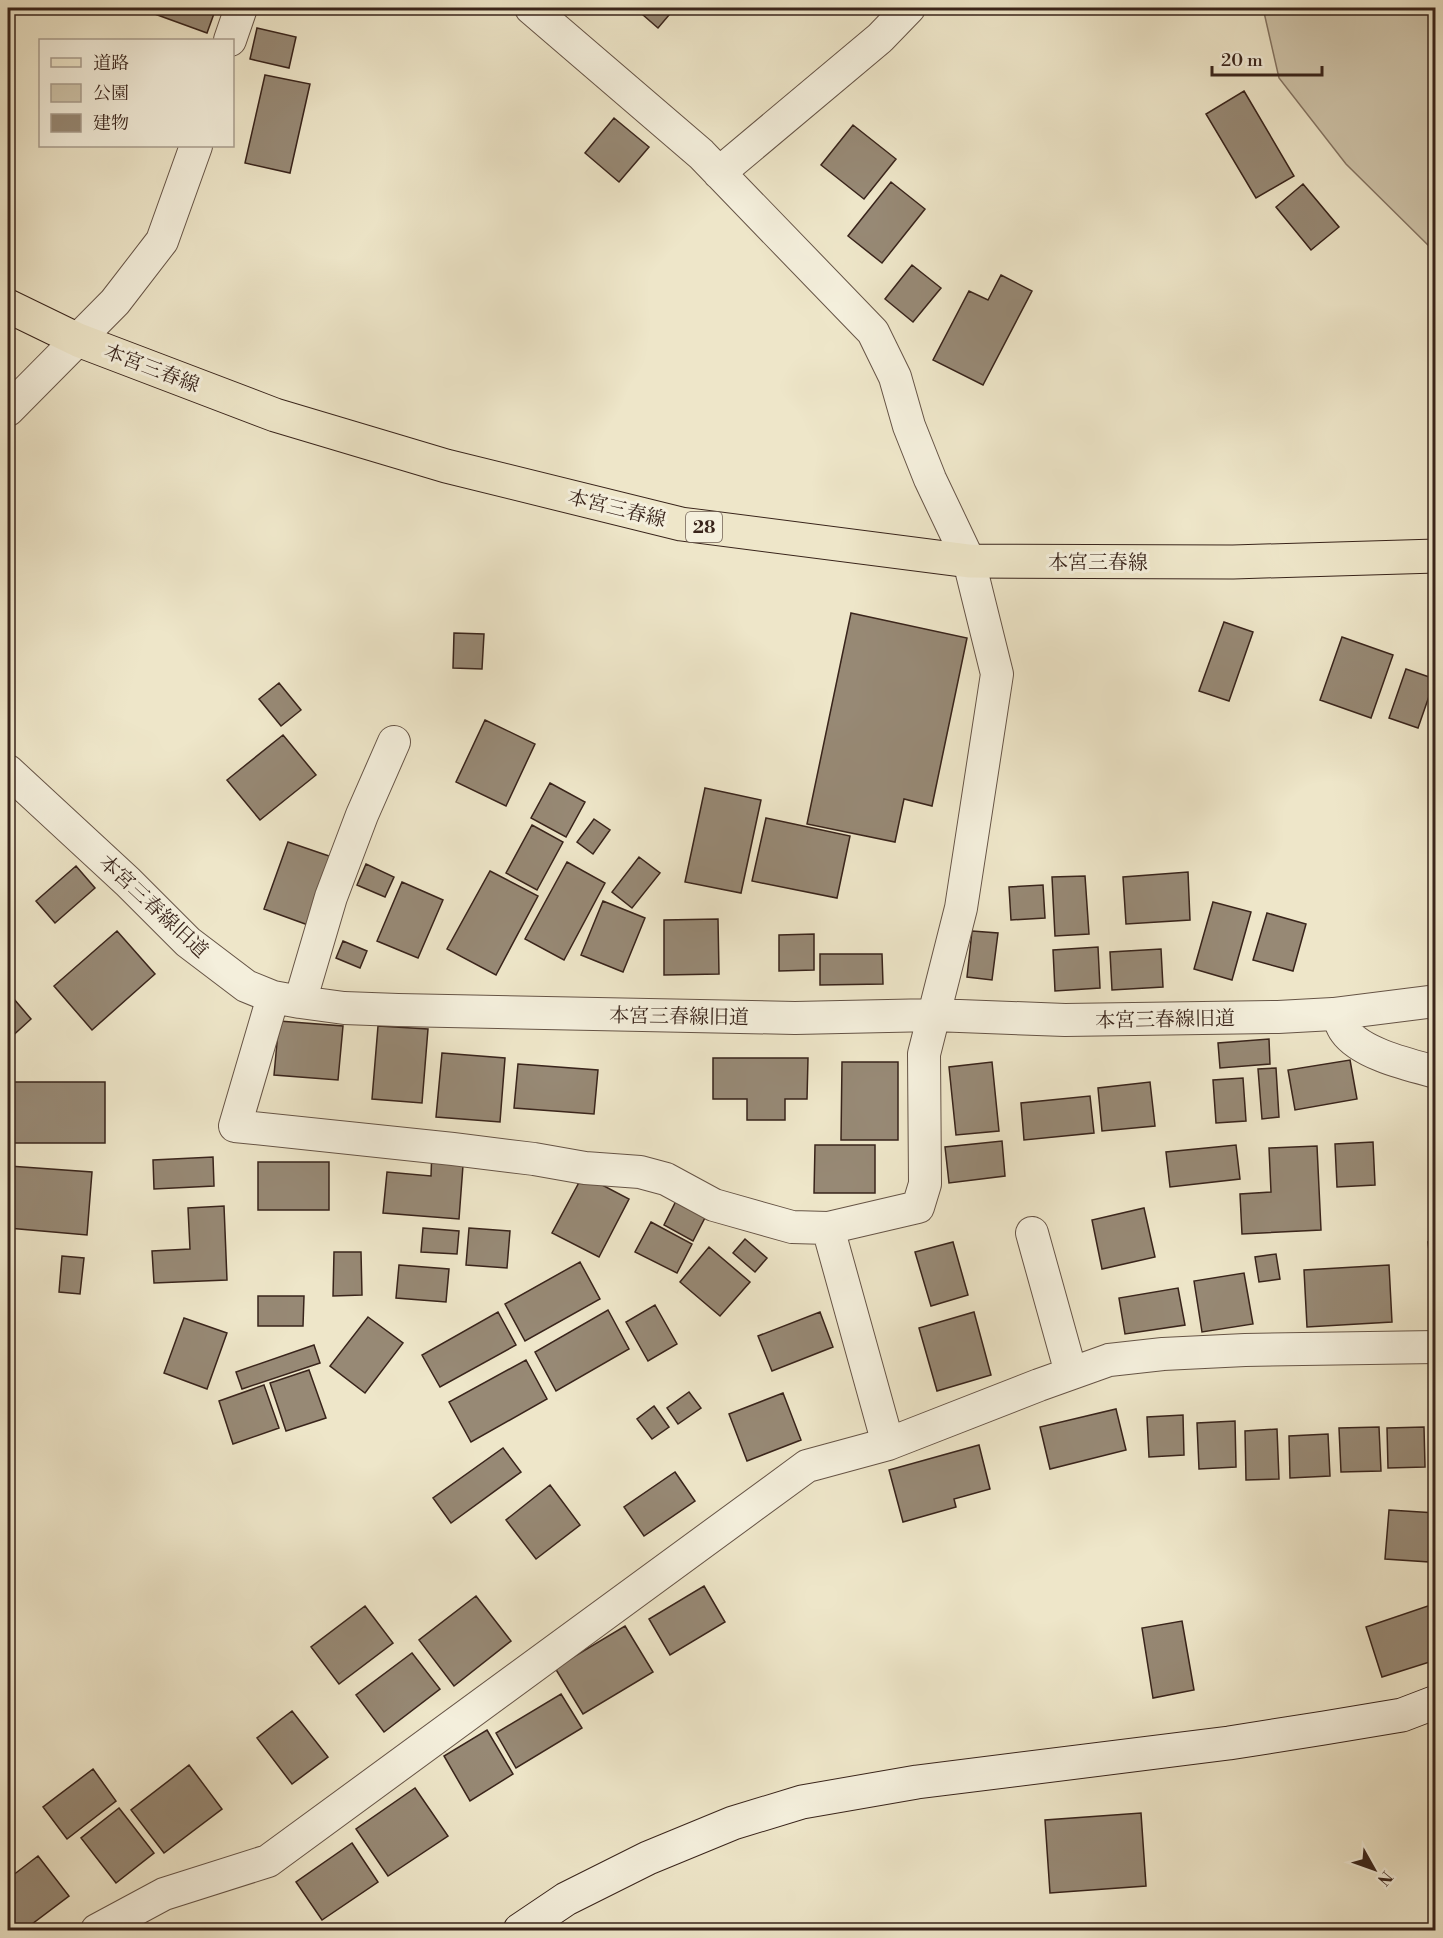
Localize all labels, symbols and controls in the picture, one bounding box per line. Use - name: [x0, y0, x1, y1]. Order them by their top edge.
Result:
- legend: [39, 39, 234, 147]
- scale bar: [1212, 39, 1322, 77]
- text: 20 m: [1221, 49, 1263, 72]
- text: 道路: [93, 52, 129, 75]
- text: 公園: [93, 82, 129, 105]
- text: 建物: [93, 112, 129, 135]
- street label: 本宮三春線: [100, 340, 203, 399]
- street label: 本宮三春線: [565, 485, 668, 534]
- road number: 28: [686, 512, 722, 542]
- street label: 本宮三春線: [1048, 551, 1148, 576]
- street label: 本宮三春線旧道: [93, 850, 213, 964]
- street label: 本宮三春線旧道: [609, 1004, 749, 1031]
- street label: 本宮三春線旧道: [1095, 1007, 1235, 1034]
- north arrow: [1344, 1839, 1404, 1899]
- text: N: [1373, 1867, 1396, 1890]

